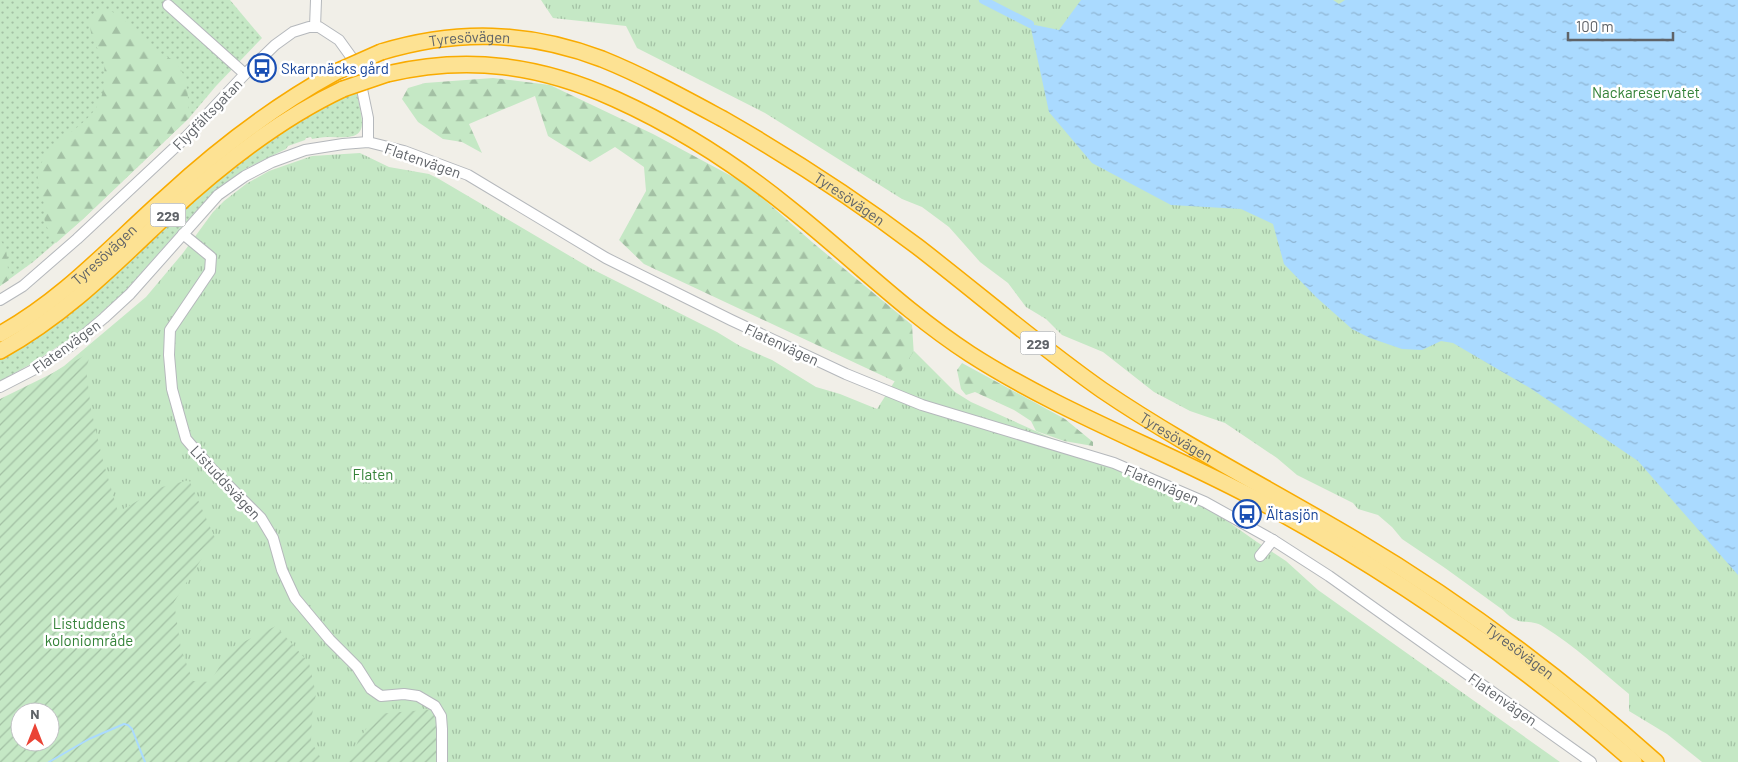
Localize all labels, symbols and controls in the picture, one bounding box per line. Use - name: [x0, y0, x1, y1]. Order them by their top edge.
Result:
- scale bar: [1568, 10, 1673, 42]
- text: 100 m: [1576, 17, 1614, 35]
- street label: Tyresövägen: [427, 27, 511, 50]
- bus stop icon: Skarpnäcks gård: [247, 53, 277, 83]
- place label: Skarpnäcks gård: [281, 59, 389, 77]
- street label: Flygfältsgatan: [168, 75, 246, 153]
- park label: Nackareservatet: [1592, 83, 1700, 101]
- street label: Flatenvägen: [382, 139, 464, 181]
- street label: Tyresövägen: [811, 168, 889, 229]
- road number: 229: [150, 204, 186, 226]
- street label: Tyresövägen: [67, 220, 140, 289]
- street label: Flatenvägen: [29, 315, 103, 377]
- street label: Flatenvägen: [742, 319, 822, 369]
- road number: 229: [1020, 332, 1056, 354]
- street label: Tyresövägen: [1137, 408, 1216, 466]
- street label: Listuddsvägen: [187, 441, 265, 523]
- street label: Flatenvägen: [1122, 460, 1202, 508]
- park label: Flaten: [353, 465, 393, 483]
- bus stop icon: Ältasjön: [1232, 499, 1262, 529]
- place label: Ältasjön: [1266, 505, 1319, 523]
- park label: Listuddens koloniområde: [45, 614, 133, 649]
- street label: Tyresövägen: [1482, 619, 1558, 683]
- street label: Flatenvägen: [1465, 669, 1541, 729]
- north arrow: [10, 702, 60, 752]
- text: N: [30, 705, 40, 722]

